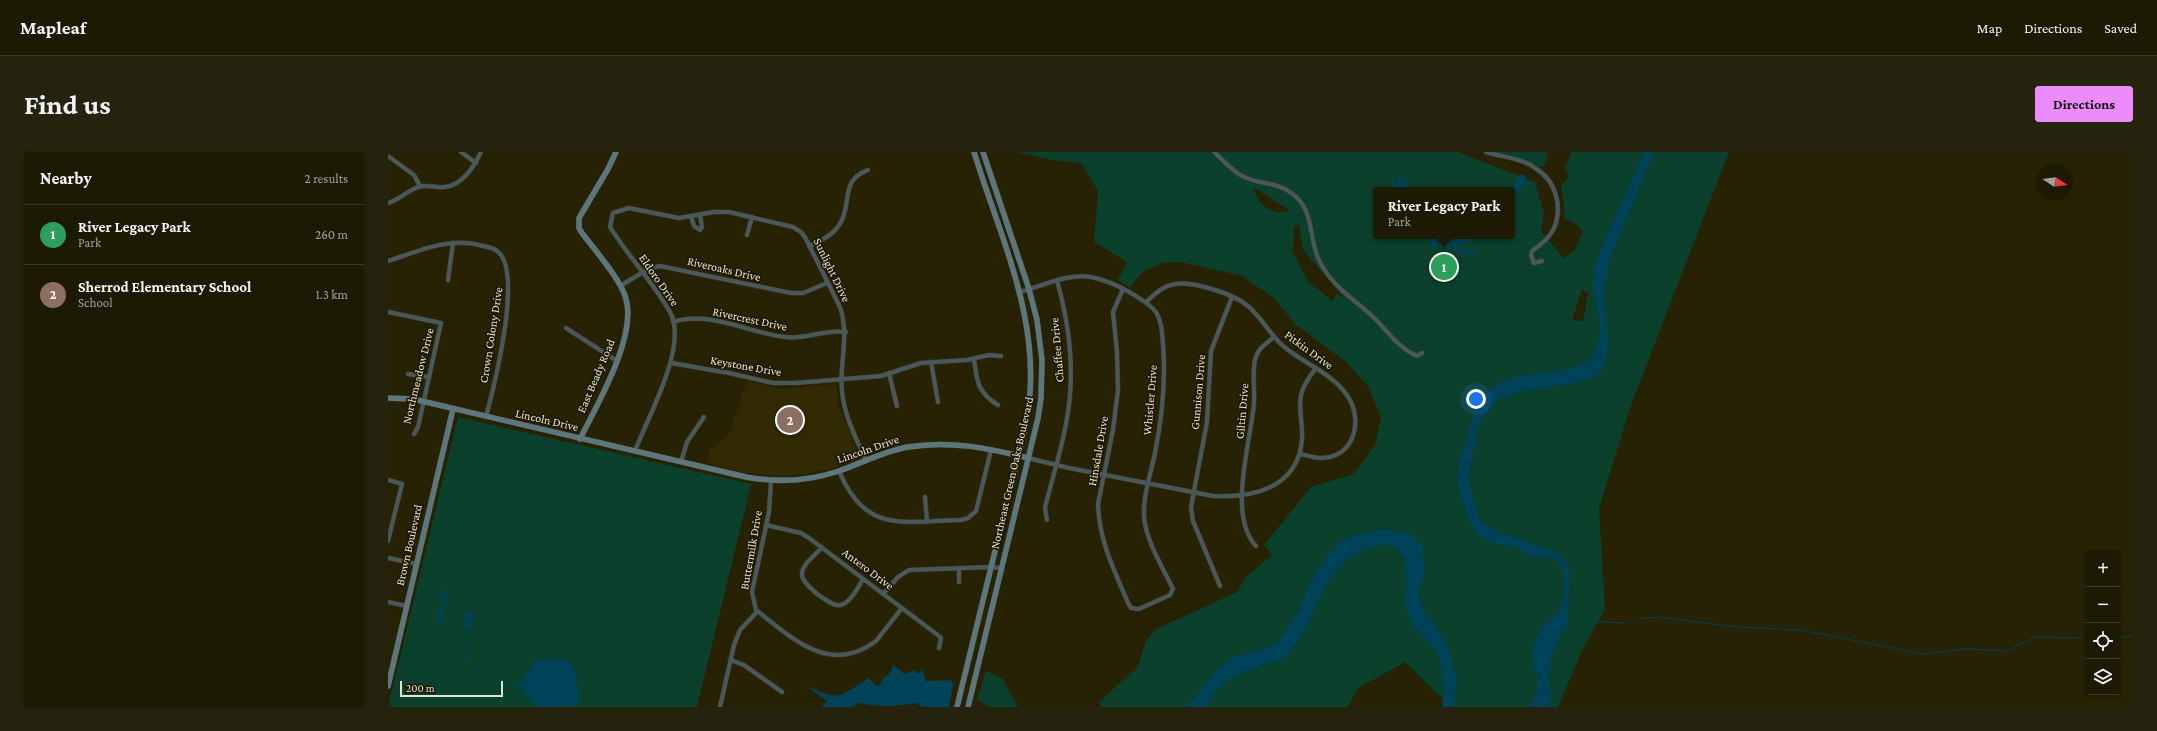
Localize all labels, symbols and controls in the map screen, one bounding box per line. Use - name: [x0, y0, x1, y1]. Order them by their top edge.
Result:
- text: Mapleaf: [20, 17, 86, 38]
- text: Map: [1977, 20, 2002, 36]
- text: Directions: [2024, 20, 2082, 36]
- text: Saved: [2104, 20, 2137, 36]
- button: Directions: [2035, 86, 2133, 122]
- text: Find us: [24, 89, 111, 120]
- north arrow: [2037, 164, 2073, 200]
- text: Nearby: [40, 169, 92, 188]
- text: 2 results: [305, 171, 348, 186]
- popup: [1373, 187, 1515, 239]
- text: River Legacy Park: [1388, 198, 1500, 214]
- text: Park: [1388, 214, 1411, 229]
- text: River Legacy Park: [78, 219, 191, 235]
- text: 1: [51, 227, 55, 242]
- text: 260 m: [315, 227, 348, 242]
- text: Park: [78, 235, 101, 250]
- street label: Sunlight Drive: [811, 236, 853, 304]
- street label: Eldoro Drive: [636, 251, 682, 309]
- pin: 1: [1431, 252, 1457, 282]
- street label: Riveroaks Drive: [686, 254, 762, 284]
- text: Sherrod Elementary School: [78, 279, 251, 295]
- street label: Crown Colony Drive: [477, 286, 505, 384]
- text: 2: [50, 287, 56, 302]
- text: 1.3 km: [315, 287, 348, 302]
- text: School: [78, 295, 113, 310]
- street label: Rivercrest Drive: [711, 304, 789, 334]
- street label: Chaffee Drive: [1047, 317, 1067, 383]
- street label: Northmeadow Drive: [399, 327, 437, 425]
- street label: Pitkin Drive: [1282, 328, 1336, 372]
- street label: East Beady Road: [574, 336, 618, 415]
- street label: Keystone Drive: [709, 353, 783, 379]
- street label: Gunnison Drive: [1188, 354, 1208, 430]
- street label: Whistler Drive: [1140, 364, 1160, 436]
- street label: Giltin Drive: [1233, 383, 1251, 439]
- your location: [1466, 389, 1486, 409]
- street label: Northeast Green Oaks Boulevard: [988, 395, 1037, 551]
- pin: 2: [777, 405, 803, 435]
- street label: Lincoln Drive: [514, 406, 580, 434]
- street label: Hinsdale Drive: [1085, 415, 1111, 487]
- street label: Lincoln Drive: [835, 432, 901, 466]
- street label: Brown Boulevard: [393, 502, 425, 587]
- street label: Buttermilk Drive: [737, 509, 765, 591]
- street label: Antero Drive: [840, 545, 896, 593]
- map controls: [2085, 551, 2121, 695]
- button: +: [2085, 551, 2121, 587]
- button: −: [2085, 587, 2121, 623]
- button: locate: [2085, 623, 2121, 659]
- button: layers: [2085, 659, 2121, 695]
- scale bar: [400, 679, 503, 698]
- text: 200 m: [406, 682, 435, 694]

